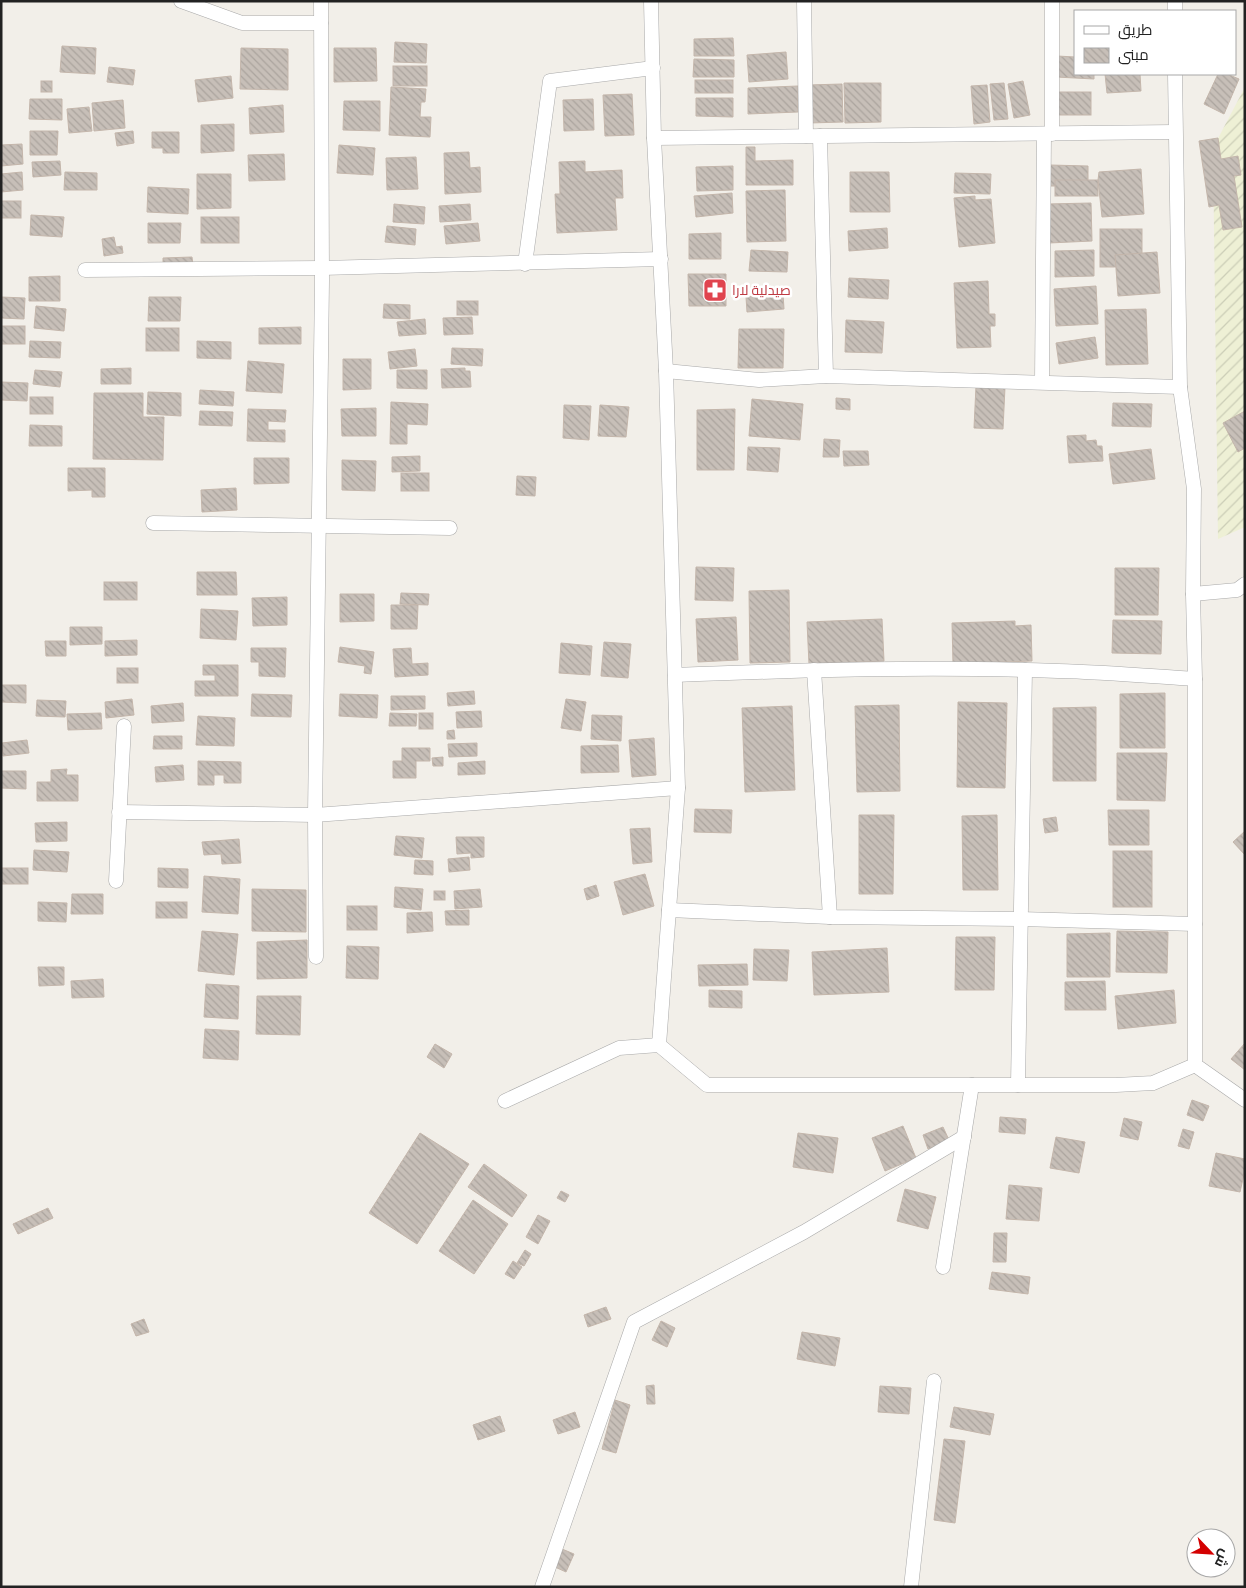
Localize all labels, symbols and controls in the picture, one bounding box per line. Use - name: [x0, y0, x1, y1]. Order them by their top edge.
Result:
- legend: [1074, 10, 1236, 75]
- text: طريق: [1118, 21, 1152, 40]
- text: مبنى: [1118, 46, 1149, 65]
- pharmacy icon: صيدلية لارا: [702, 277, 728, 303]
- place label: صيدلية لارا: [732, 281, 791, 299]
- north arrow: [1186, 1528, 1236, 1578]
- text: ش: [1211, 1547, 1235, 1570]

